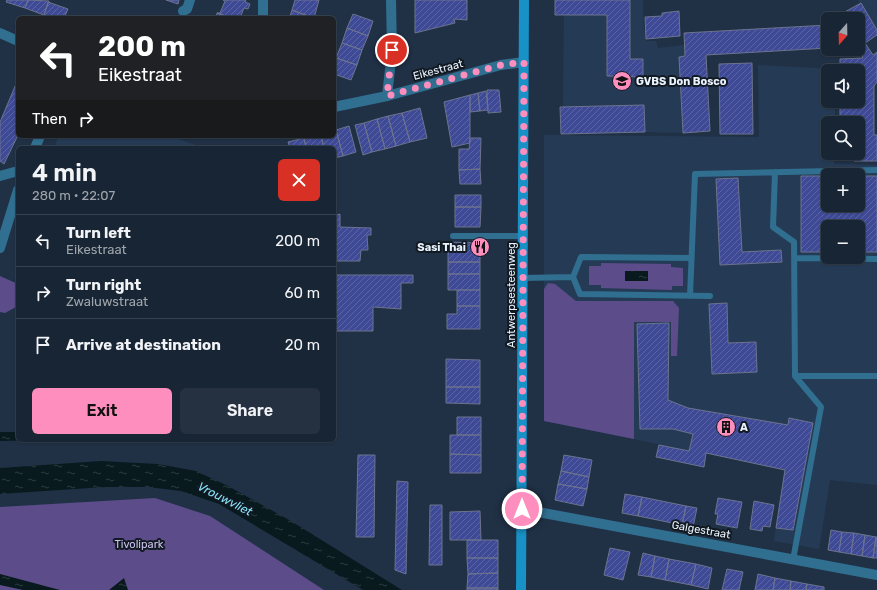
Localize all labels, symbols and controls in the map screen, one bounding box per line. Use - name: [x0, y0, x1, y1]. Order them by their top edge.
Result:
- north arrow: [821, 12, 865, 56]
- map controls: [821, 12, 865, 264]
- text: 200 m: [98, 30, 186, 63]
- icon: left: [32, 32, 84, 84]
- pin: [375, 33, 409, 67]
- icon: arrive: [381, 39, 403, 61]
- street label: Eikestraat: [412, 57, 465, 83]
- text: Eikestraat: [98, 64, 182, 86]
- button: sound: [821, 64, 865, 108]
- school or university icon: GVBS Don Bosco: [611, 70, 633, 92]
- place label: GVBS Don Bosco: [636, 75, 727, 88]
- icon: right: [75, 108, 97, 130]
- text: Then: [32, 110, 67, 128]
- button: search: [821, 116, 865, 160]
- text: 4 min: [32, 159, 97, 187]
- button: close: [278, 159, 320, 201]
- button: +: [821, 168, 865, 212]
- text: 280 m · 22:07: [32, 188, 115, 203]
- button: −: [821, 220, 865, 264]
- text: Turn left: [66, 224, 131, 242]
- icon: left: [32, 230, 54, 252]
- text: 200 m: [275, 232, 320, 250]
- restaurant icon: Sasi Thai: [469, 236, 491, 258]
- place label: Sasi Thai: [417, 241, 466, 254]
- text: Eikestraat: [66, 242, 127, 257]
- street label: Antwerpsesteenweg: [505, 242, 518, 348]
- text: Turn right: [66, 276, 141, 294]
- icon: right: [32, 282, 54, 304]
- text: 60 m: [284, 284, 320, 302]
- text: Zwaluwstraat: [66, 294, 148, 309]
- icon: arrive: [32, 334, 54, 356]
- text: Arrive at destination: [66, 336, 221, 354]
- text: 20 m: [285, 336, 320, 354]
- button: Exit: [32, 388, 172, 434]
- button: Share: [180, 388, 320, 434]
- building icon: A: [715, 416, 737, 438]
- place label: A: [740, 421, 748, 434]
- water label: Vrouwvliet: [195, 479, 255, 519]
- position arrow: [501, 488, 543, 530]
- street label: Galgestraat: [671, 518, 732, 542]
- park label: Tivolipark: [114, 538, 164, 551]

